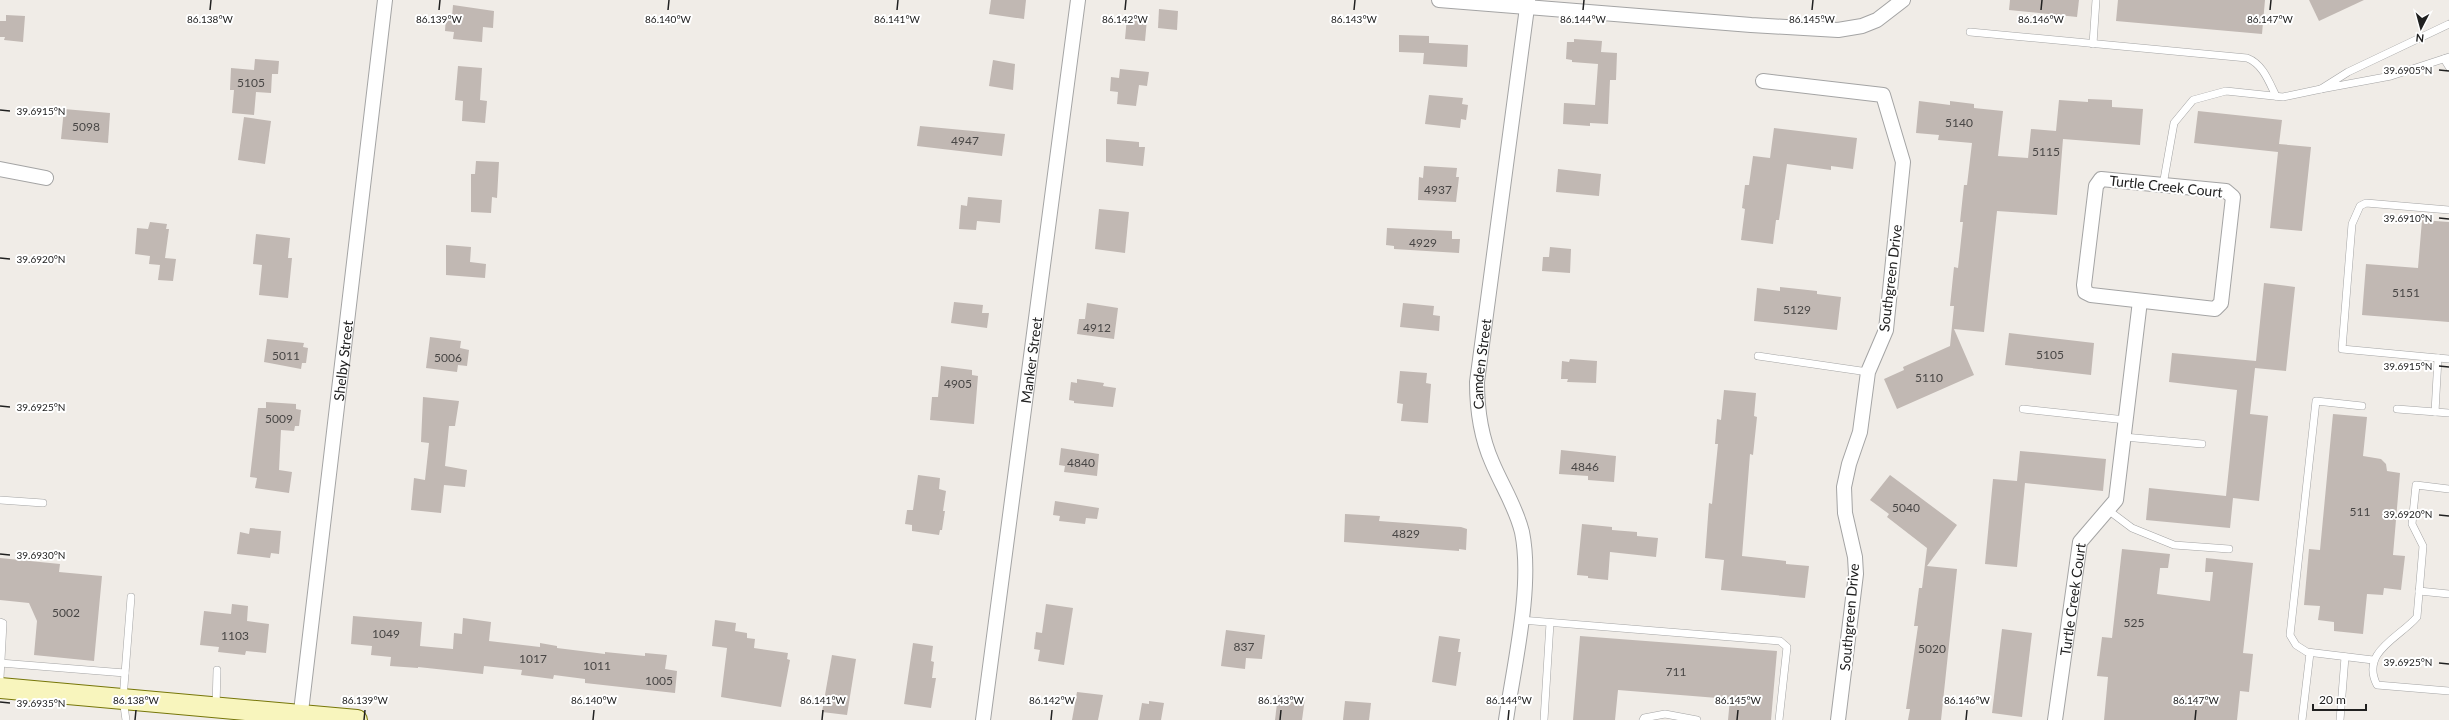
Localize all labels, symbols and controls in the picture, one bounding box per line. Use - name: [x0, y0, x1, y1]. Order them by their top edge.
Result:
- north arrow: [2401, 8, 2441, 48]
- text: 86.138°W: [187, 13, 234, 25]
- text: 86.139°W: [416, 13, 463, 25]
- text: 86.140°W: [645, 13, 692, 25]
- text: 86.141°W: [874, 13, 921, 25]
- text: 86.142°W: [1102, 13, 1149, 25]
- text: 86.143°W: [1331, 13, 1378, 25]
- text: 86.144°W: [1560, 13, 1607, 25]
- text: 86.145°W: [1789, 13, 1836, 25]
- text: 86.146°W: [2018, 13, 2065, 25]
- text: 86.147°W: [2247, 13, 2294, 25]
- text: N: [2415, 32, 2425, 45]
- text: 39.6905°N: [2384, 64, 2432, 76]
- house number: 5105: [237, 75, 265, 90]
- text: 39.6915°N: [17, 105, 65, 117]
- house number: 5140: [1945, 115, 1973, 130]
- house number: 5098: [72, 119, 100, 134]
- house number: 4947: [951, 133, 979, 148]
- house number: 5115: [2032, 144, 2060, 159]
- street label: Turtle Creek Court: [2109, 172, 2223, 200]
- house number: 4937: [1424, 182, 1452, 197]
- text: 39.6910°N: [2384, 212, 2432, 224]
- street label: Southgreen Drive: [1875, 223, 1905, 333]
- house number: 4929: [1409, 235, 1437, 250]
- text: 39.6920°N: [17, 253, 65, 265]
- house number: 5151: [2392, 285, 2420, 300]
- house number: 5129: [1783, 302, 1811, 317]
- street label: Manker Street: [1016, 316, 1045, 404]
- street label: Camden Street: [1468, 318, 1494, 410]
- street label: Shelby Street: [329, 319, 356, 402]
- house number: 4912: [1083, 320, 1111, 335]
- house number: 5105: [2036, 347, 2064, 362]
- house number: 5011: [272, 348, 300, 363]
- house number: 5006: [434, 350, 462, 365]
- text: 39.6915°N: [2384, 360, 2432, 372]
- house number: 5110: [1915, 370, 1943, 385]
- house number: 4905: [944, 376, 972, 391]
- text: 39.6925°N: [17, 401, 65, 413]
- house number: 5009: [265, 411, 293, 426]
- house number: 4840: [1067, 455, 1095, 470]
- house number: 4846: [1571, 459, 1599, 474]
- house number: 5040: [1892, 500, 1920, 515]
- house number: 511: [2350, 504, 2370, 519]
- text: 39.6920°N: [2384, 508, 2432, 520]
- house number: 4829: [1392, 526, 1420, 541]
- street label: Turtle Creek Court: [2056, 542, 2088, 657]
- text: 39.6930°N: [17, 549, 65, 561]
- street label: Southgreen Drive: [1836, 563, 1862, 671]
- house number: 5002: [52, 605, 80, 620]
- house number: 525: [2124, 615, 2144, 630]
- house number: 1049: [372, 626, 400, 641]
- house number: 1103: [221, 628, 249, 643]
- house number: 837: [1234, 639, 1254, 654]
- house number: 5020: [1918, 641, 1946, 656]
- house number: 1017: [519, 651, 547, 666]
- text: 39.6925°N: [2384, 656, 2432, 668]
- house number: 1011: [583, 658, 611, 673]
- house number: 711: [1666, 664, 1686, 679]
- house number: 1005: [645, 673, 673, 688]
- scale bar: [2313, 686, 2366, 712]
- text: 20 m: [2319, 692, 2346, 707]
- text: 86.138°W: [113, 694, 160, 706]
- text: 86.139°W: [342, 694, 389, 706]
- text: 86.140°W: [571, 694, 618, 706]
- text: 86.141°W: [800, 694, 847, 706]
- text: 86.142°W: [1029, 694, 1076, 706]
- text: 86.143°W: [1258, 694, 1305, 706]
- text: 86.144°W: [1486, 694, 1533, 706]
- text: 86.145°W: [1715, 694, 1762, 706]
- text: 86.146°W: [1944, 694, 1991, 706]
- text: 86.147°W: [2173, 694, 2220, 706]
- text: 39.6935°N: [17, 697, 65, 709]

